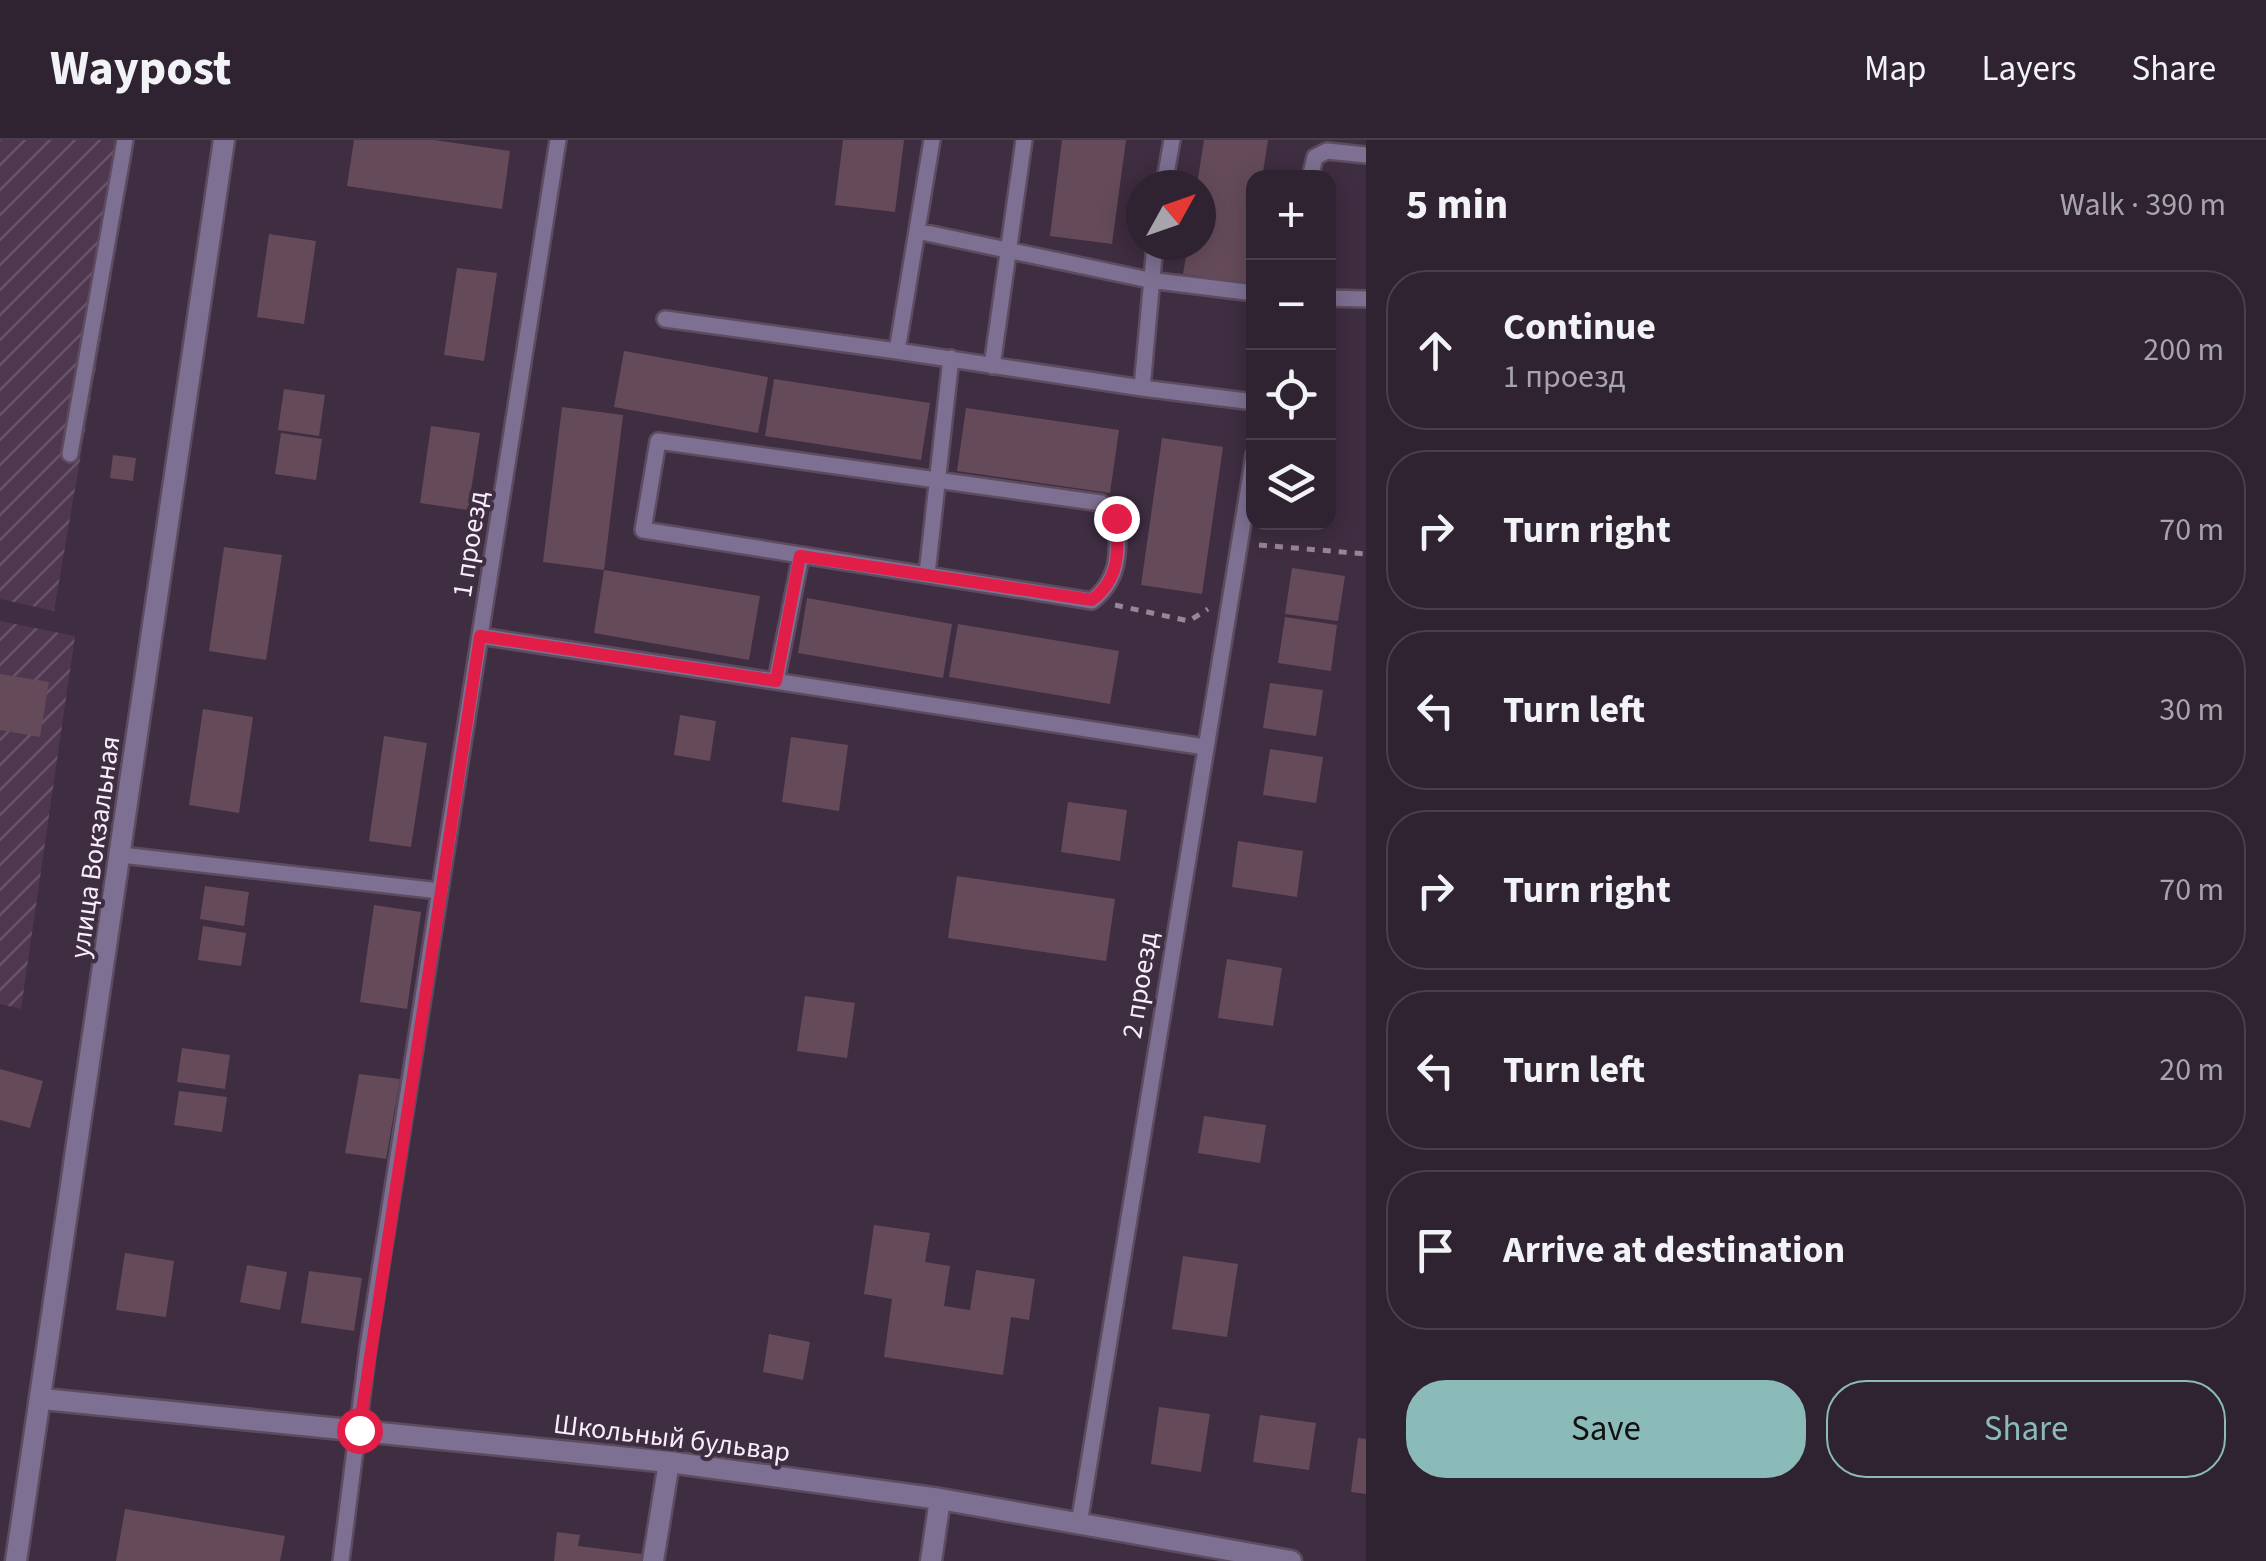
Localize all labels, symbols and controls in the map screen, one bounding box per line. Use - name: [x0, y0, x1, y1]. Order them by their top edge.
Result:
- text: Waypost: [50, 35, 231, 103]
- text: Map: [1864, 44, 1927, 94]
- text: Layers: [1982, 44, 2076, 94]
- text: Share: [2131, 44, 2216, 94]
- north arrow: [1126, 170, 1216, 260]
- map controls: [1246, 170, 1336, 530]
- button: +: [1246, 170, 1336, 260]
- text: 5 min: [1406, 175, 1508, 235]
- text: Walk · 390 m: [2060, 182, 2226, 228]
- button: −: [1246, 260, 1336, 350]
- text: Continue: [1503, 300, 1656, 354]
- icon: ahead: [1408, 323, 1463, 378]
- text: 200 m: [2143, 327, 2224, 373]
- button: locate: [1246, 350, 1336, 440]
- text: 1 проезд: [1503, 354, 1626, 400]
- button: layers: [1246, 440, 1336, 530]
- street label: 1 проезд: [442, 488, 498, 600]
- route end: [1094, 496, 1140, 542]
- icon: right: [1408, 503, 1463, 558]
- text: Turn right: [1503, 503, 1671, 557]
- text: 70 m: [2159, 507, 2224, 553]
- icon: left: [1408, 683, 1463, 738]
- text: Turn left: [1503, 683, 1645, 737]
- text: 30 m: [2159, 687, 2224, 733]
- street label: улица Вокзальная: [60, 733, 130, 961]
- icon: right: [1408, 863, 1463, 918]
- text: Turn right: [1503, 863, 1671, 917]
- text: 70 m: [2159, 867, 2224, 913]
- street label: 2 проезд: [1112, 929, 1168, 1041]
- icon: left: [1408, 1043, 1463, 1098]
- text: Turn left: [1503, 1043, 1645, 1097]
- text: 20 m: [2159, 1047, 2224, 1093]
- icon: arrive: [1408, 1223, 1463, 1278]
- text: Arrive at destination: [1503, 1223, 1845, 1277]
- button: Save: [1406, 1380, 1806, 1478]
- button: Share: [1826, 1380, 2226, 1478]
- street label: Школьный бульвар: [551, 1404, 792, 1472]
- route start: [337, 1408, 383, 1454]

